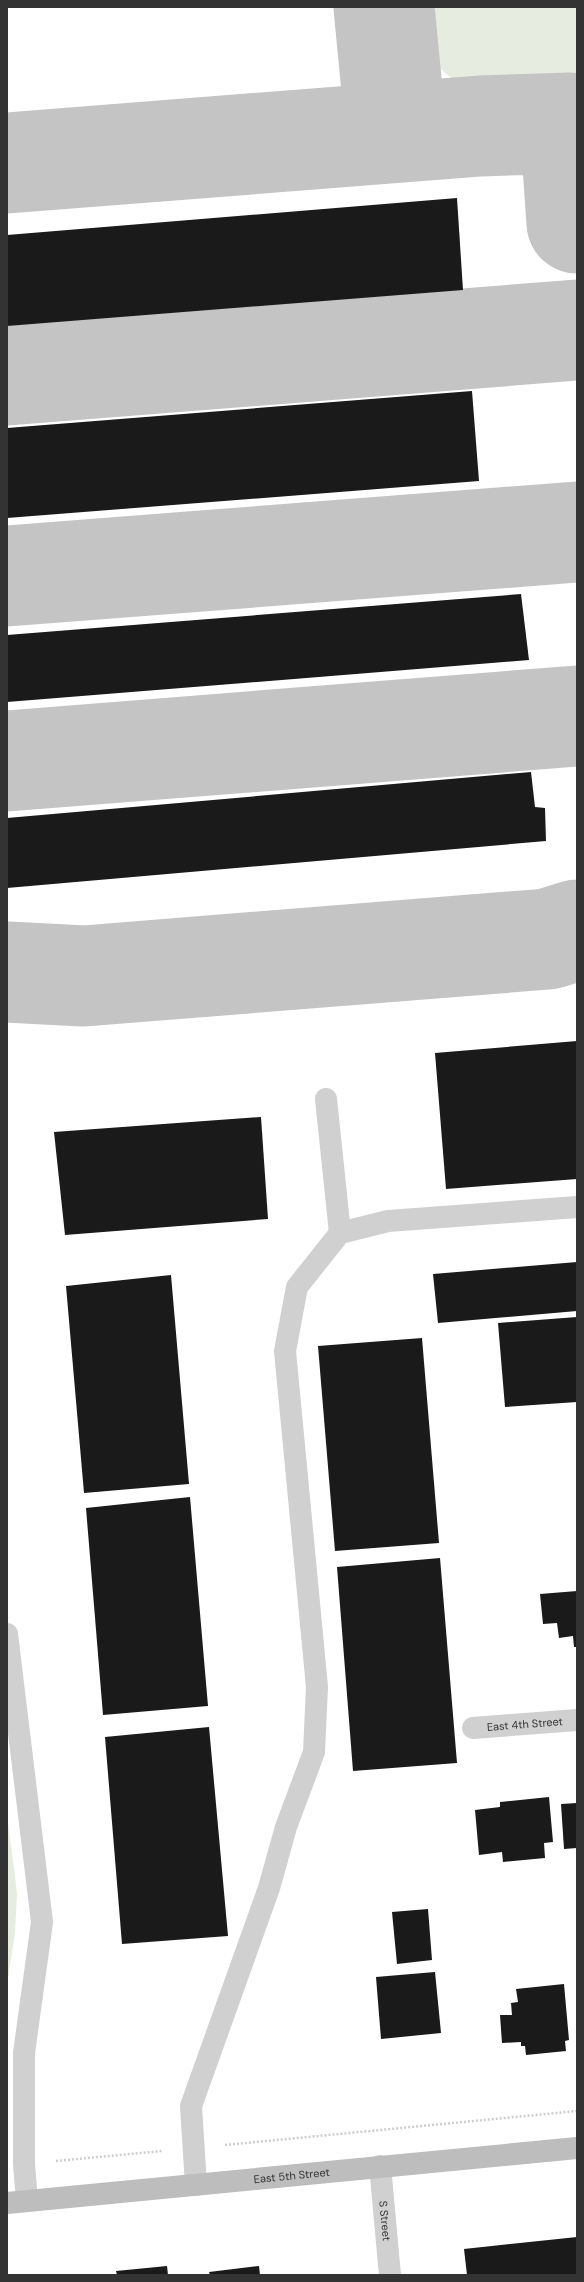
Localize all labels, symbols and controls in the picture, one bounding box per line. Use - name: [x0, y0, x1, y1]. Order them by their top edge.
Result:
- street label: East 4th Street: [486, 1714, 563, 1734]
- street label: East 5th Street: [253, 2165, 330, 2186]
- street label: S Street: [376, 2200, 394, 2242]

